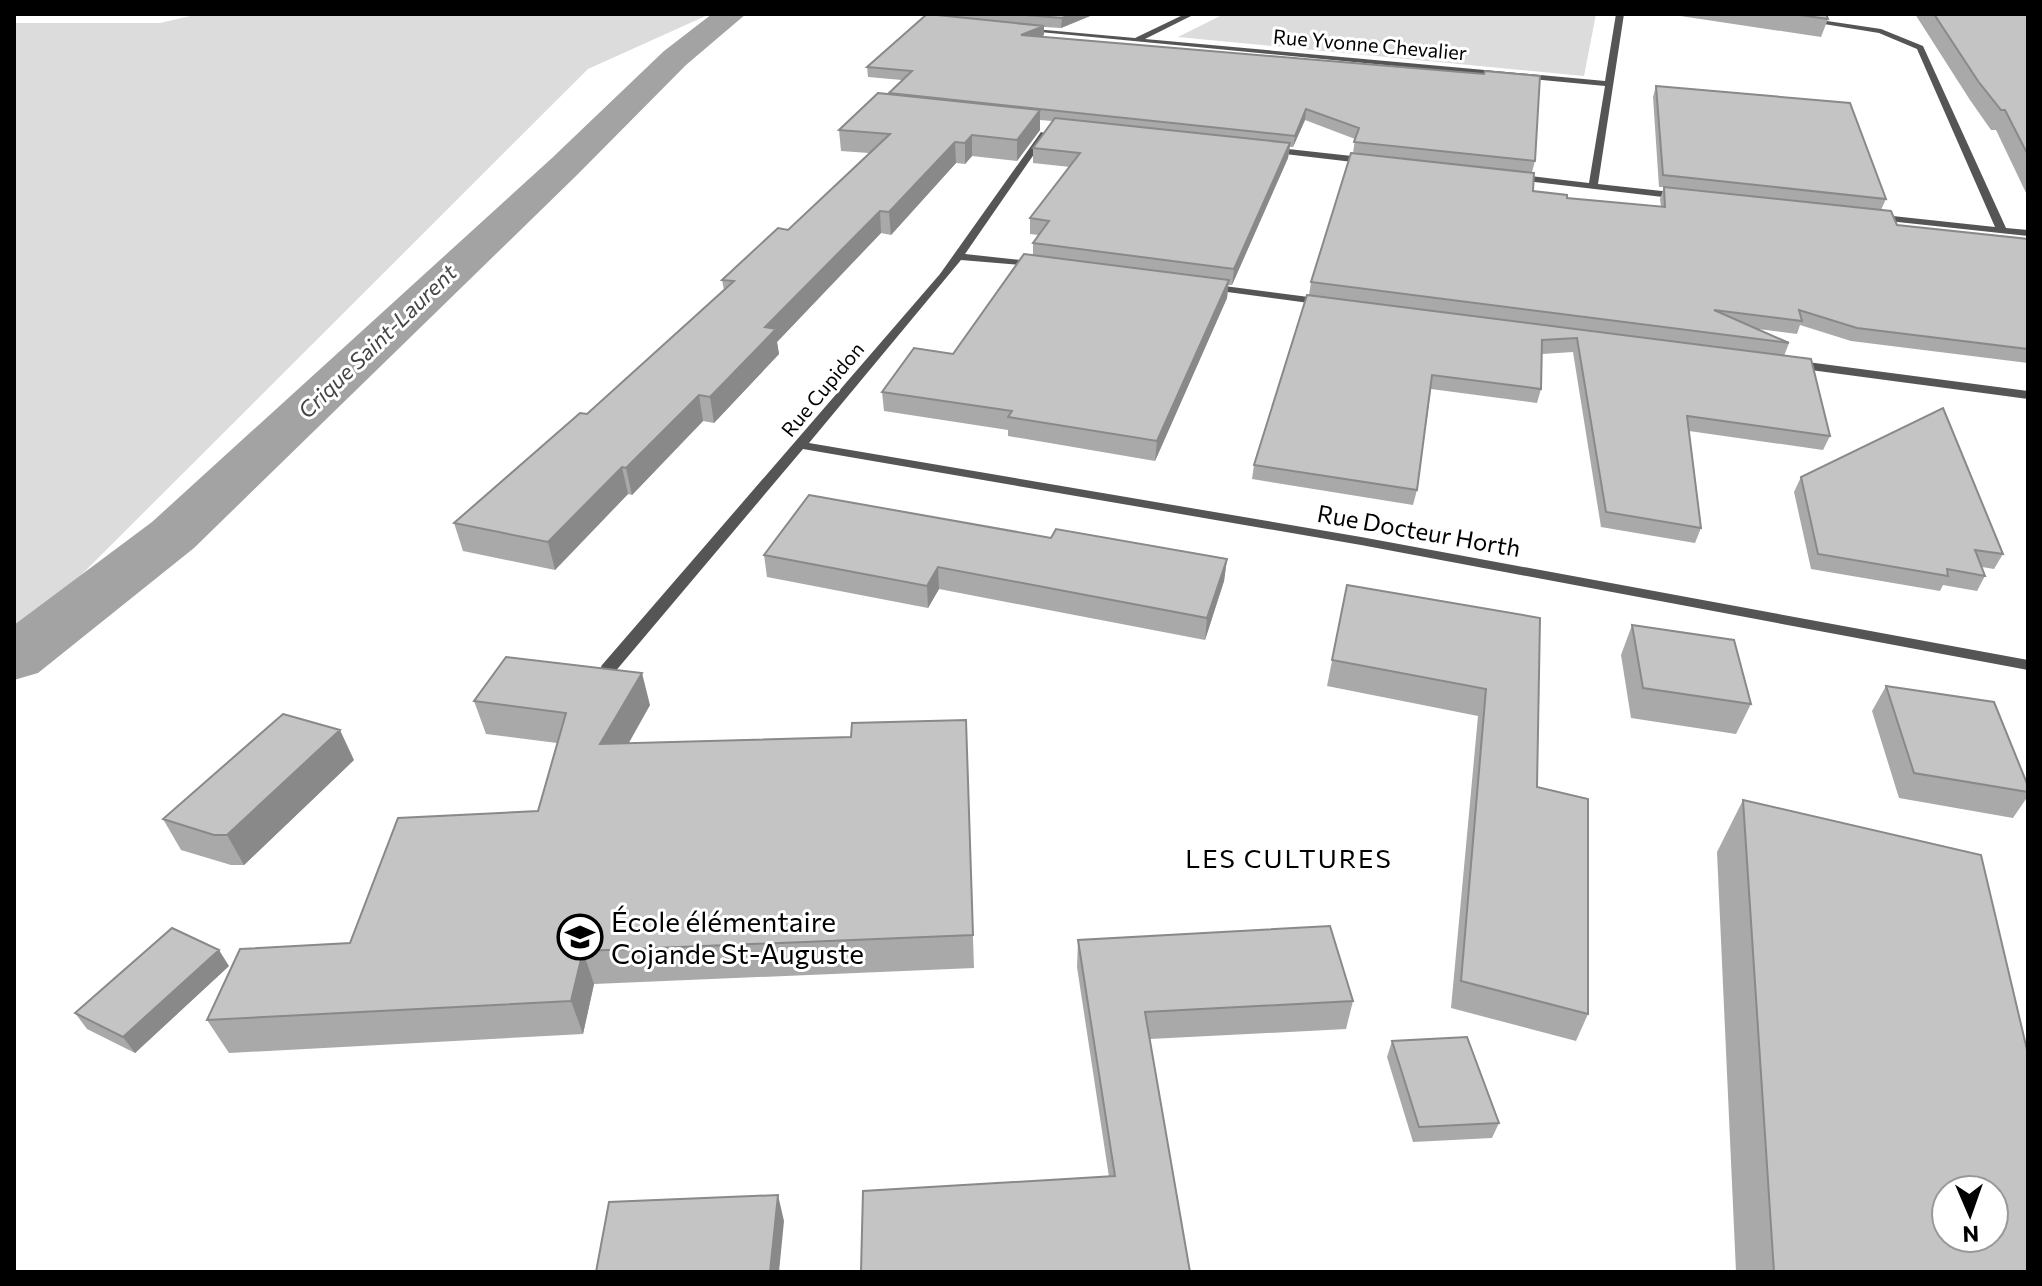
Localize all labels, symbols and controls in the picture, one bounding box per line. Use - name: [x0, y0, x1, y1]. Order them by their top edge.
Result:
- street label: Rue Yvonne Chevalier: [1272, 24, 1468, 64]
- water label: Crique Saint-Laurent: [292, 258, 462, 423]
- street label: Rue Cupidon: [776, 337, 868, 441]
- street label: Rue Docteur Horth: [1315, 498, 1523, 562]
- district label: LES CULTURES: [1185, 842, 1393, 873]
- place label: École élémentaire Cojande St-Auguste: [611, 904, 864, 970]
- school or university icon: École élémentaire Cojande St-Auguste: [556, 913, 604, 961]
- north arrow: [1930, 1174, 2010, 1254]
- text: N: [1962, 1221, 1979, 1248]

